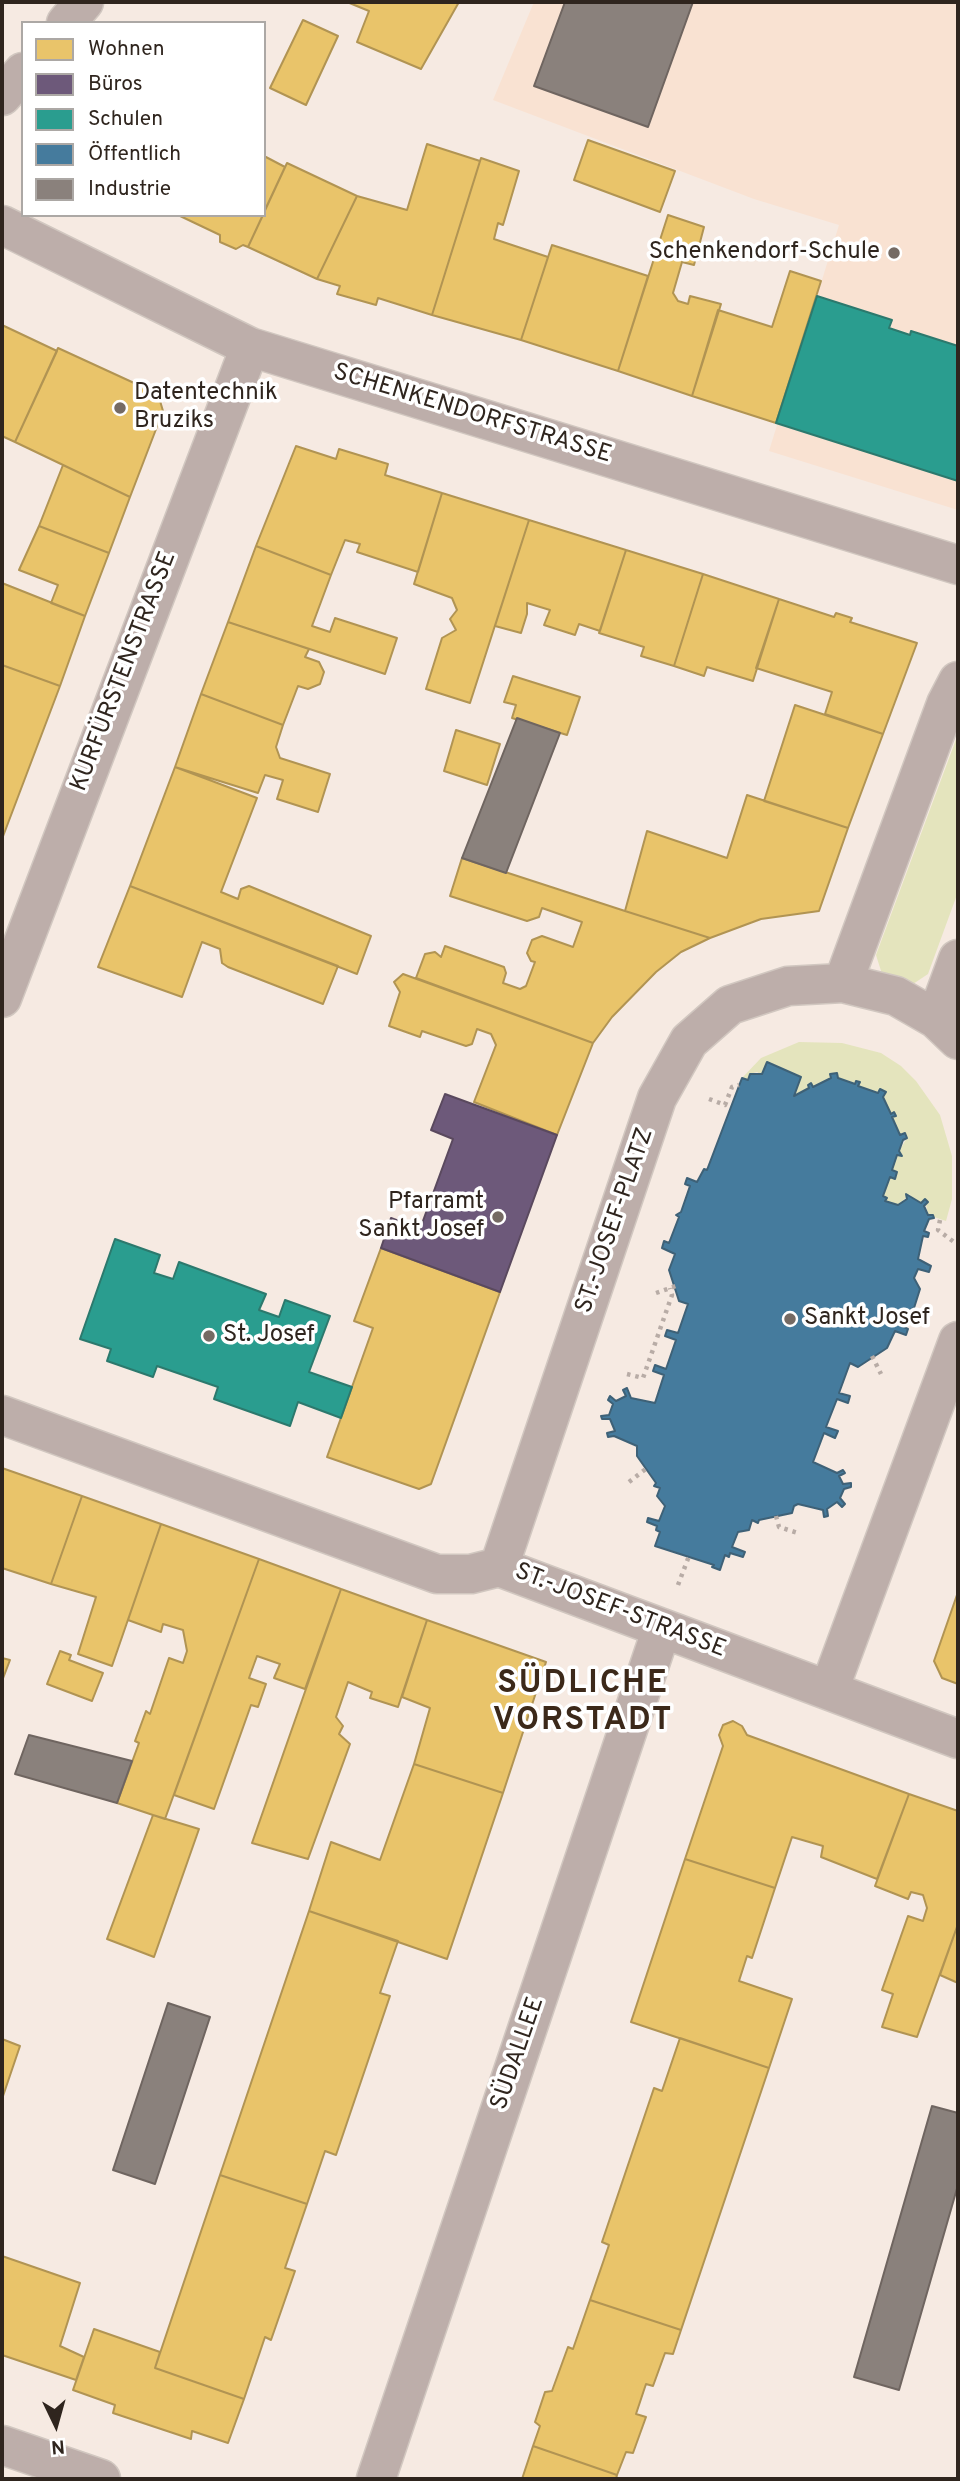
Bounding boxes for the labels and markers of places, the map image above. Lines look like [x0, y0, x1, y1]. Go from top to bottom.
place label: Schenkendorf-Schule [649, 239, 880, 267]
marker: Schenkendorf-Schule [886, 245, 902, 261]
place label: Datentechnik Bruziks [134, 380, 278, 436]
marker: Datentechnik Bruziks [112, 400, 128, 416]
place label: Pfarramt Sankt Josef [358, 1189, 484, 1245]
marker: Pfarramt Sankt Josef [490, 1209, 506, 1225]
place label: Sankt Josef [804, 1305, 930, 1333]
marker: Sankt Josef [782, 1311, 798, 1327]
place label: St. Josef [223, 1322, 314, 1350]
marker: St. Josef [201, 1328, 217, 1344]

